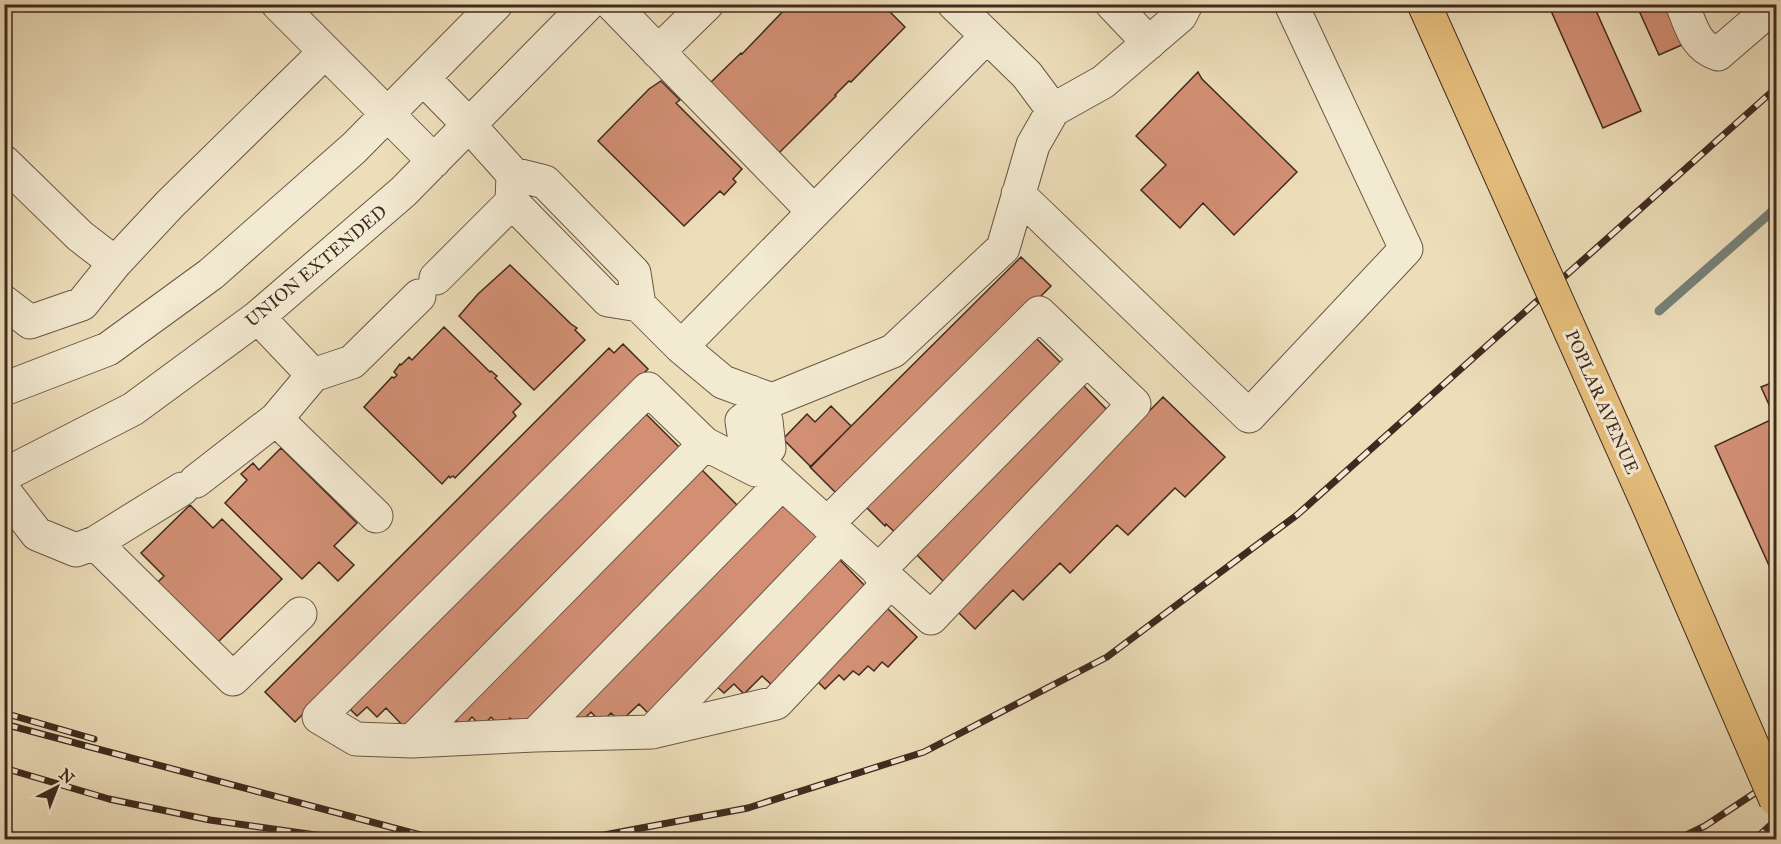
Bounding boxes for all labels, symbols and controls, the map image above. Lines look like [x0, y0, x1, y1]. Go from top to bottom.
street label: UNION EXTENDED [241, 200, 391, 332]
street label: POPLAR AVENUE [1560, 327, 1644, 477]
north arrow [27, 757, 87, 817]
text: N [55, 765, 78, 788]

